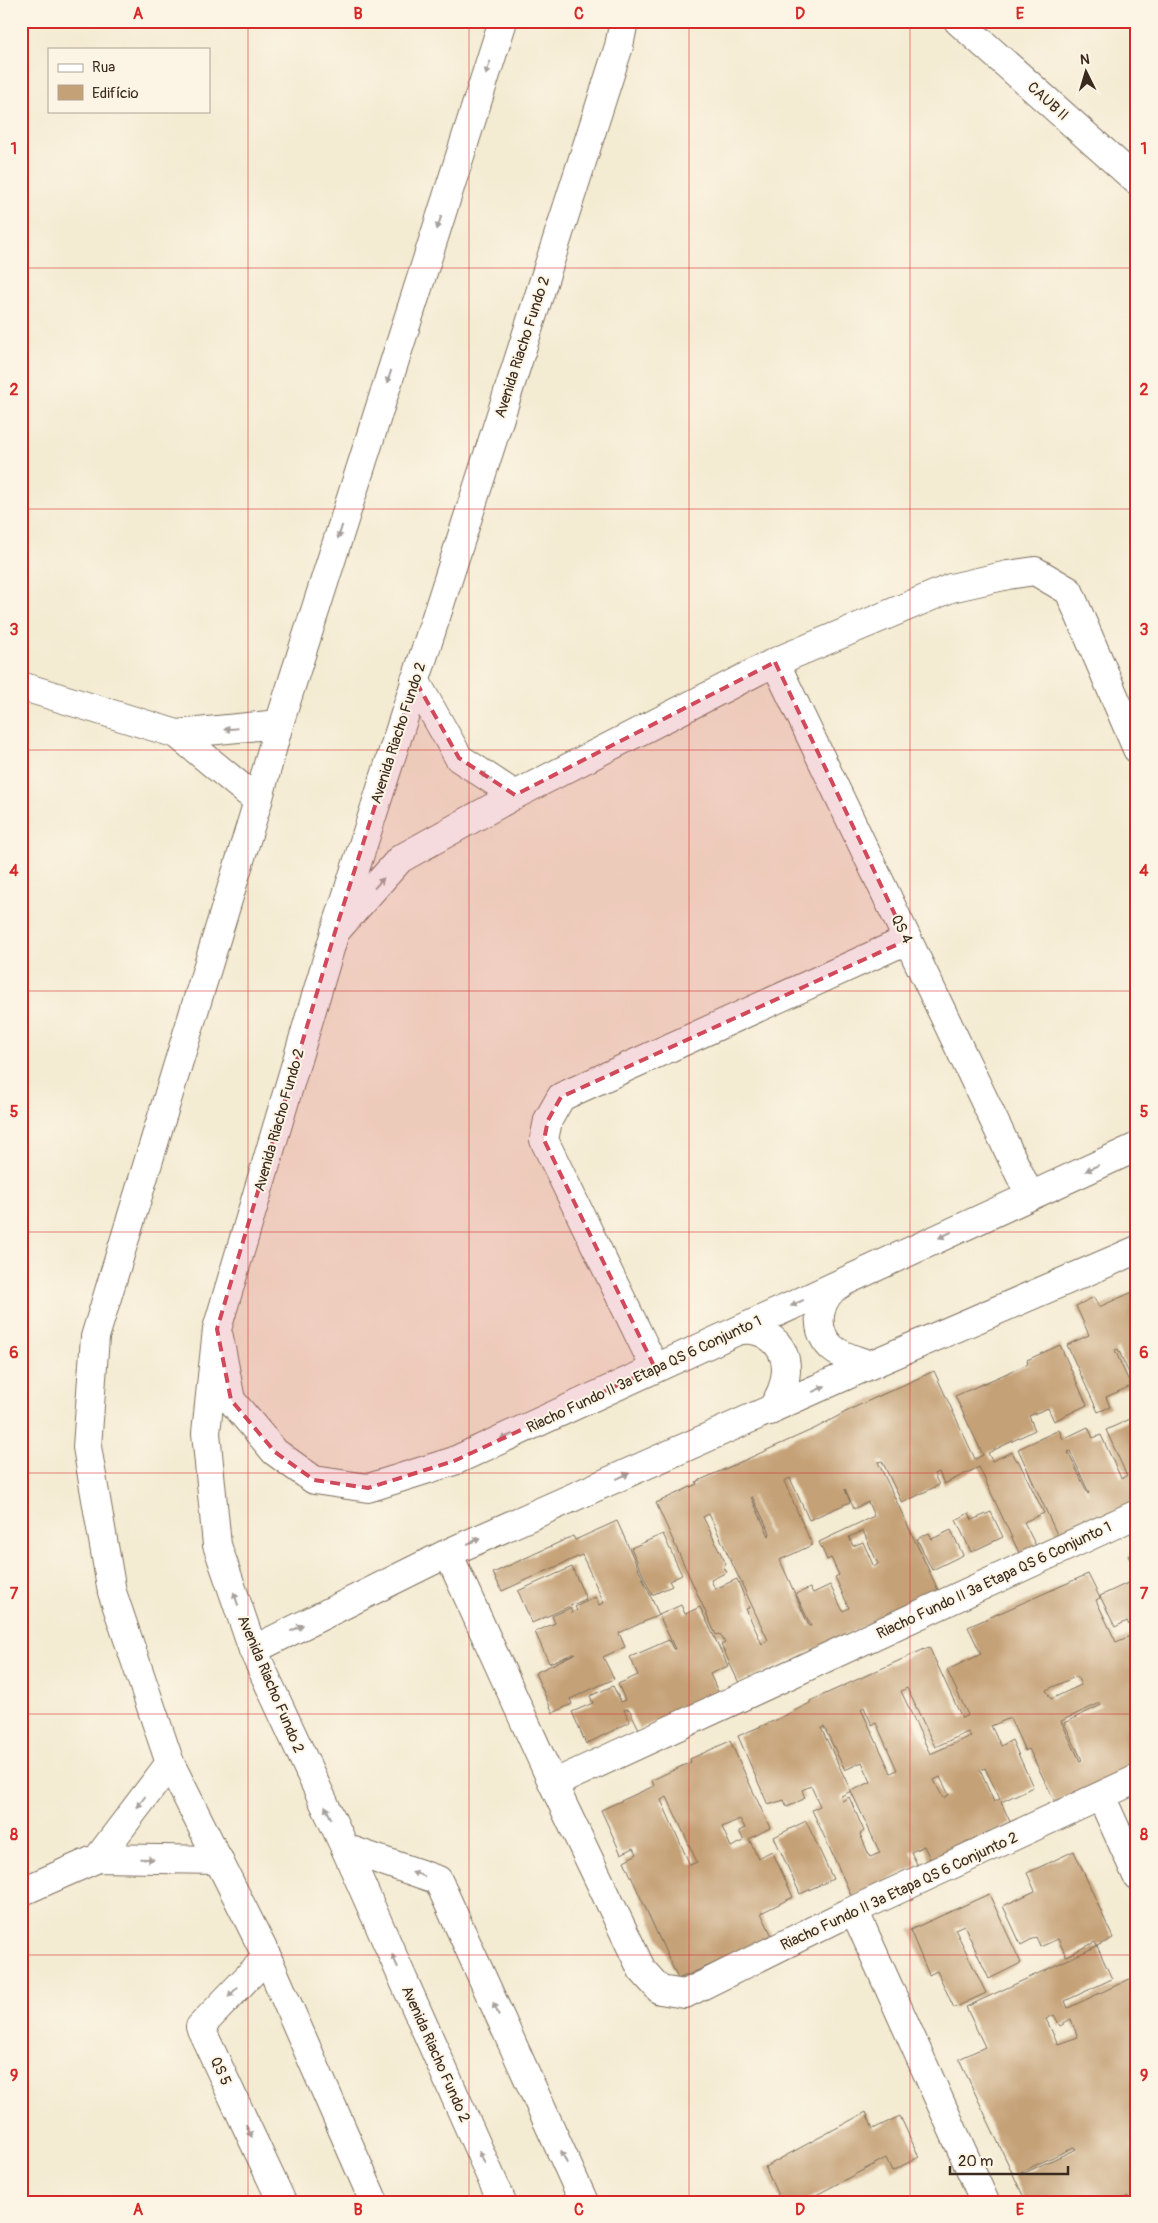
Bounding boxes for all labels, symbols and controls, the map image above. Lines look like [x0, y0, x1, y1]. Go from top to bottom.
text: A [133, 4, 144, 24]
text: B [353, 4, 363, 24]
text: C [574, 4, 584, 24]
text: D [795, 4, 805, 24]
text: E [1016, 4, 1025, 24]
legend [48, 48, 210, 112]
north arrow [1060, 48, 1110, 98]
text: N [1079, 51, 1090, 68]
text: Rua [92, 58, 115, 77]
one-way arrow [483, 60, 491, 75]
street label: CAUB II [1023, 78, 1072, 125]
text: Edifício [92, 84, 138, 103]
text: 1 [11, 139, 17, 159]
text: 1 [1141, 139, 1147, 159]
one-way arrow [434, 215, 442, 230]
street label: Avenida Riacho Fundo 2 [491, 274, 554, 420]
one-way arrow [385, 370, 393, 385]
text: 2 [10, 380, 19, 400]
text: 2 [1140, 380, 1149, 400]
one-way arrow [336, 525, 344, 540]
text: 3 [10, 620, 19, 640]
text: 3 [1140, 620, 1149, 640]
street label: Avenida Riacho Fundo 2 [367, 660, 430, 806]
one-way arrow [222, 725, 238, 733]
one-way arrow [479, 771, 493, 781]
text: 4 [9, 861, 19, 881]
text: 4 [1139, 861, 1149, 881]
one-way arrow [373, 877, 385, 889]
street label: QS 4 [886, 912, 917, 947]
street label: Avenida Riacho Fundo 2 [250, 1047, 309, 1194]
text: 5 [10, 1102, 19, 1122]
text: 5 [1140, 1102, 1149, 1122]
one-way arrow [1085, 1164, 1099, 1172]
one-way arrow [938, 1232, 952, 1240]
one-way arrow [790, 1300, 804, 1308]
street label: Riacho Fundo II 3ª Etapa QS 6 Conjunto 1 [524, 1311, 765, 1437]
text: 6 [9, 1343, 19, 1363]
text: 6 [1139, 1343, 1149, 1363]
one-way arrow [812, 1384, 826, 1392]
one-way arrow [499, 1433, 513, 1441]
one-way arrow [616, 1471, 630, 1479]
street label: Riacho Fundo II 3ª Etapa QS 6 Conjunto 1 [874, 1517, 1115, 1643]
one-way arrow [467, 1537, 481, 1545]
text: 7 [10, 1584, 19, 1604]
text: 7 [1140, 1584, 1149, 1604]
one-way arrow [232, 1592, 239, 1607]
street label: Avenida Riacho Fundo 2 [233, 1613, 308, 1756]
one-way arrow [290, 1624, 304, 1632]
one-way arrow [136, 1795, 146, 1809]
one-way arrow [324, 1805, 332, 1819]
text: 8 [10, 1825, 18, 1845]
text: 8 [1140, 1825, 1148, 1845]
street label: Riacho Fundo II 3ª Etapa QS 6 Conjunto 2 [777, 1828, 1021, 1955]
one-way arrow [139, 1855, 155, 1863]
one-way arrow [411, 1869, 426, 1877]
one-way arrow [390, 1954, 398, 1968]
street label: Avenida Riacho Fundo 2 [397, 1983, 474, 2125]
one-way arrow [227, 1986, 239, 1998]
one-way arrow [492, 2002, 500, 2016]
street label: QS 5 [206, 2054, 235, 2089]
text: 9 [10, 2066, 18, 2086]
text: 9 [1140, 2066, 1148, 2086]
one-way arrow [245, 2124, 253, 2138]
scale bar [950, 2143, 1068, 2175]
one-way arrow [477, 2150, 485, 2164]
one-way arrow [559, 2150, 567, 2164]
text: 20 m [958, 2152, 993, 2171]
text: A [133, 2200, 144, 2220]
text: B [353, 2200, 363, 2220]
text: C [574, 2200, 584, 2220]
text: D [795, 2200, 805, 2220]
text: E [1016, 2200, 1025, 2220]

